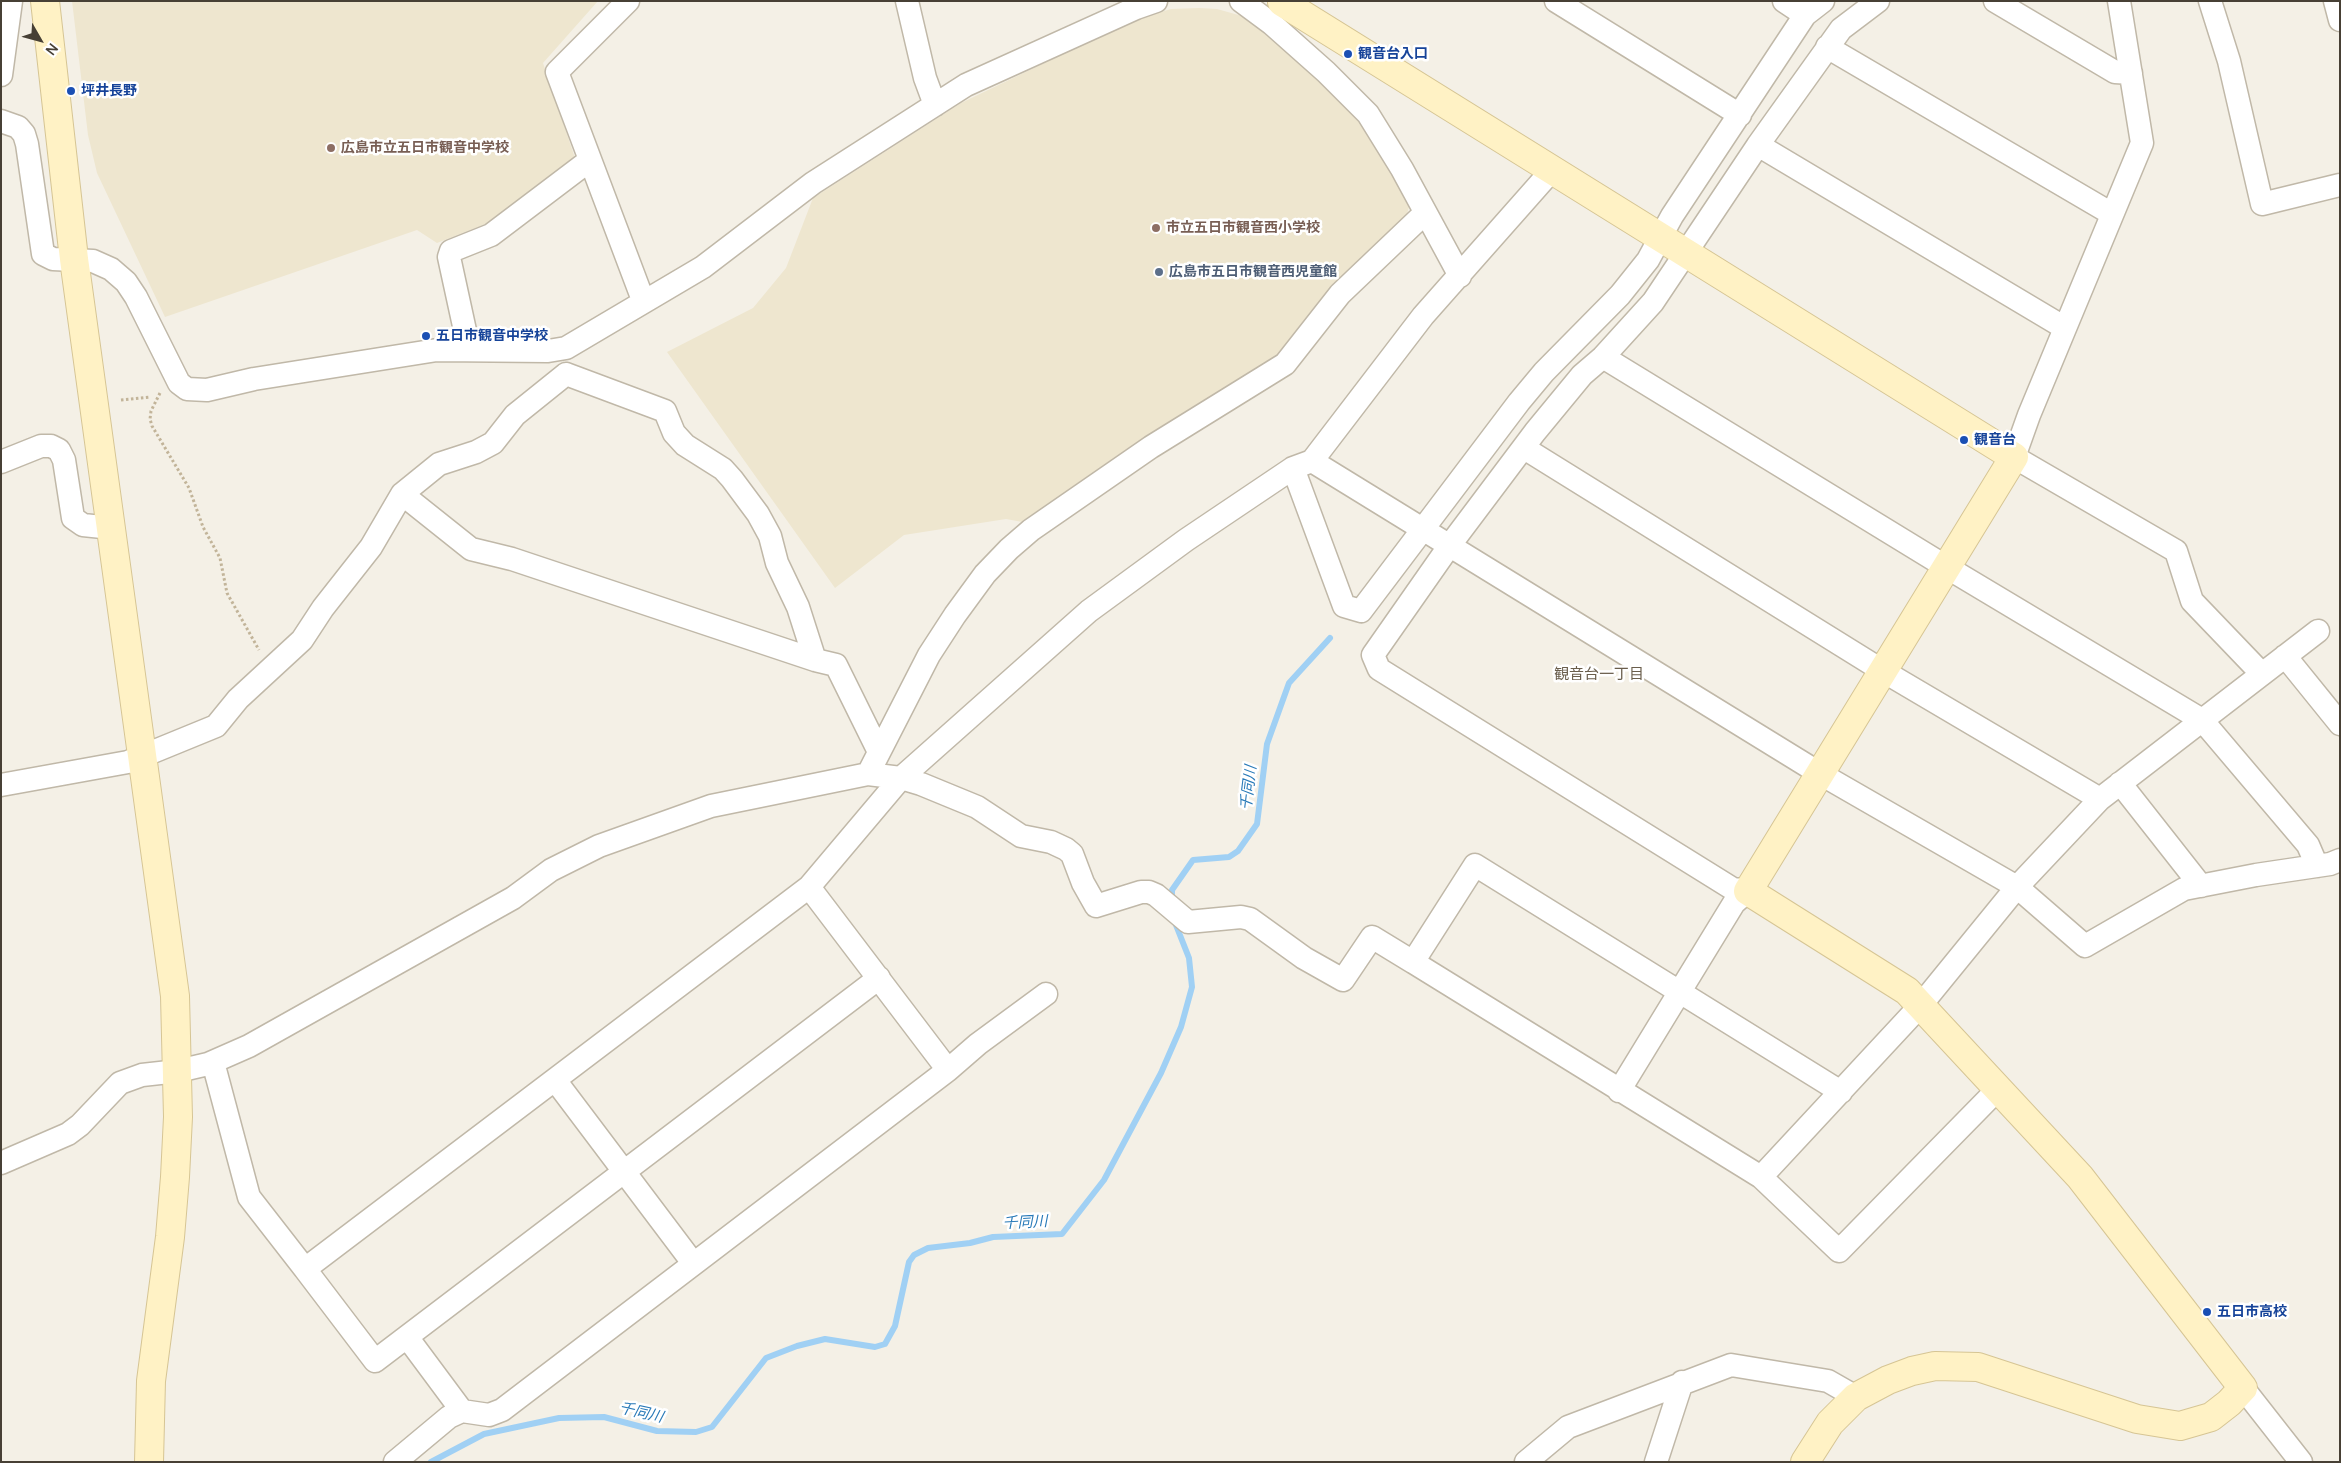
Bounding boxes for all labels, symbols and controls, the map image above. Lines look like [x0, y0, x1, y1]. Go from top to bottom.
north arrow [15, 15, 65, 65]
text: N [42, 40, 63, 59]
place label: 観音台入口 [1358, 46, 1428, 62]
marker: 観音台入口 [1342, 48, 1354, 60]
place label: 坪井長野 [81, 83, 137, 99]
marker: 坪井長野 [65, 85, 77, 97]
place label: 広島市立五日市観音中学校 [341, 140, 509, 156]
marker: 広島市立五日市観音中学校 [325, 142, 337, 154]
place label: 市立五日市観音西小学校 [1166, 220, 1320, 236]
marker: 市立五日市観音西小学校 [1150, 222, 1162, 234]
place label: 広島市五日市観音西児童館 [1169, 264, 1337, 280]
marker: 広島市五日市観音西児童館 [1153, 266, 1165, 278]
place label: 五日市観音中学校 [436, 328, 548, 344]
marker: 五日市観音中学校 [420, 330, 432, 342]
place label: 観音台 [1974, 432, 2016, 448]
marker: 観音台 [1958, 434, 1970, 446]
district label: 観音台一丁目 [1554, 666, 1644, 684]
water label: 千同川 [1237, 765, 1261, 811]
water label: 千同川 [1002, 1213, 1048, 1233]
place label: 五日市高校 [2217, 1304, 2287, 1320]
marker: 五日市高校 [2201, 1306, 2213, 1318]
water label: 千同川 [617, 1399, 665, 1427]

